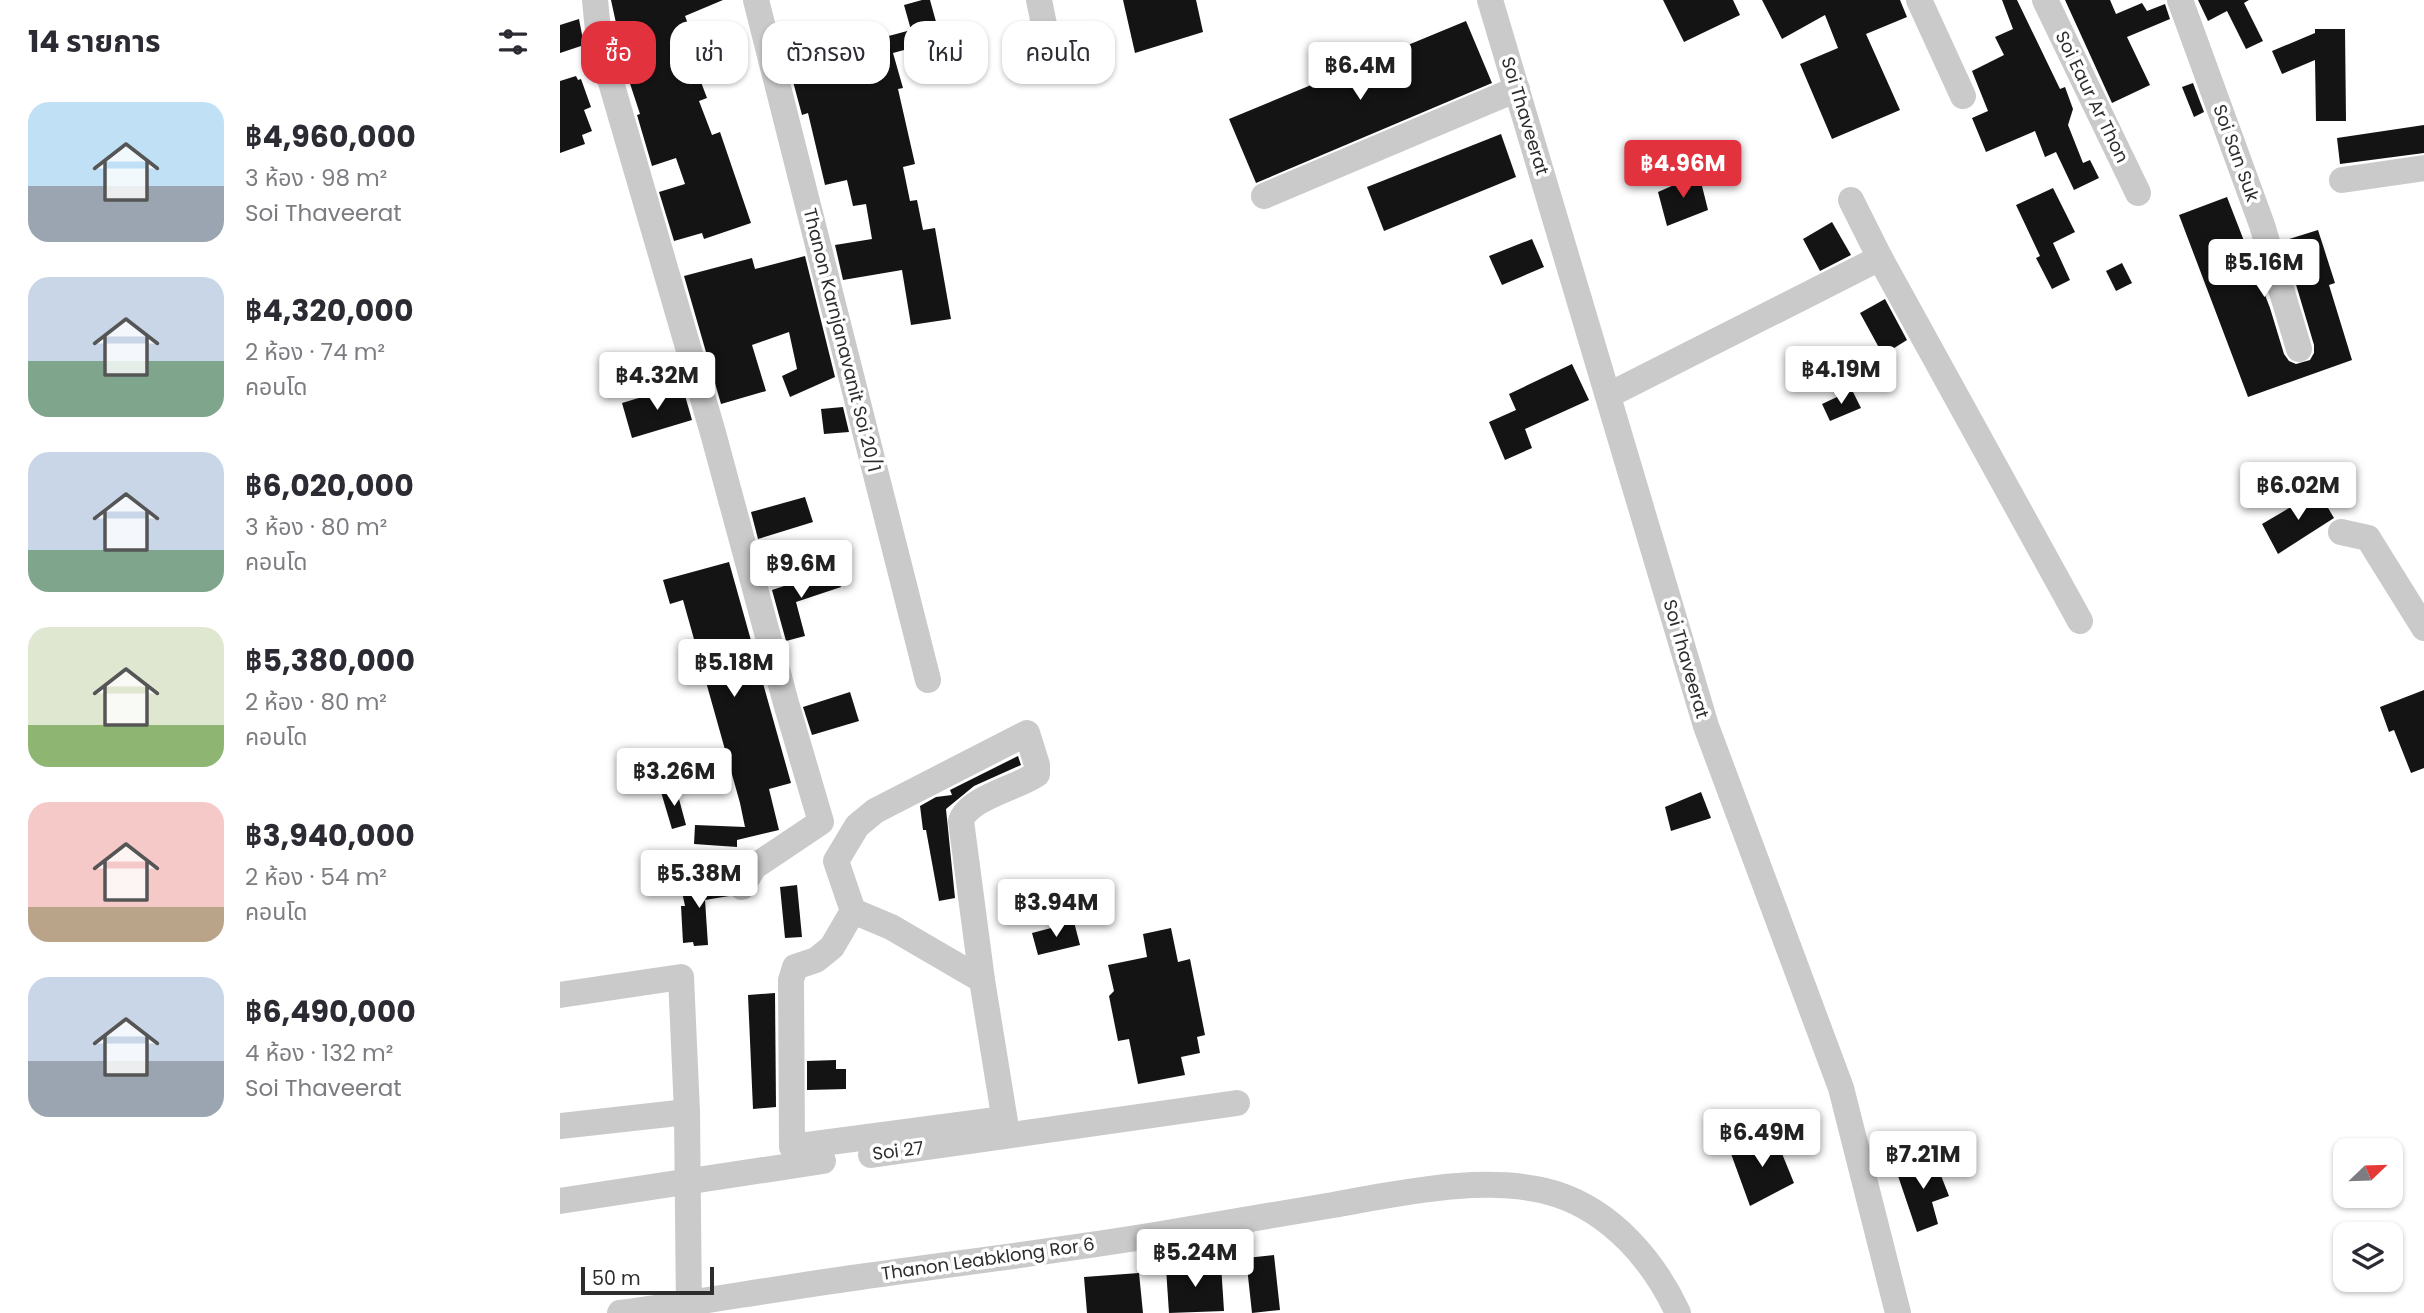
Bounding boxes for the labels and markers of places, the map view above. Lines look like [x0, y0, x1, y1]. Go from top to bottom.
pin: ฿6.4M [1311, 42, 1409, 102]
pin: ฿4.96M [1626, 140, 1740, 200]
pin: ฿5.16M [2207, 240, 2321, 299]
pin: ฿4.19M [1784, 346, 1898, 406]
pin: ฿4.32M [600, 352, 714, 412]
pin: ฿6.02M [2241, 462, 2355, 522]
pin: ฿9.6M [752, 540, 850, 600]
pin: ฿5.18M [677, 640, 791, 699]
pin: ฿3.26M [617, 748, 731, 808]
pin: ฿5.38M [642, 850, 756, 910]
pin: ฿3.94M [999, 880, 1113, 939]
pin: ฿6.49M [1705, 1110, 1819, 1169]
pin: ฿7.21M [1866, 1132, 1980, 1191]
pin: ฿5.24M [1138, 1230, 1252, 1289]

